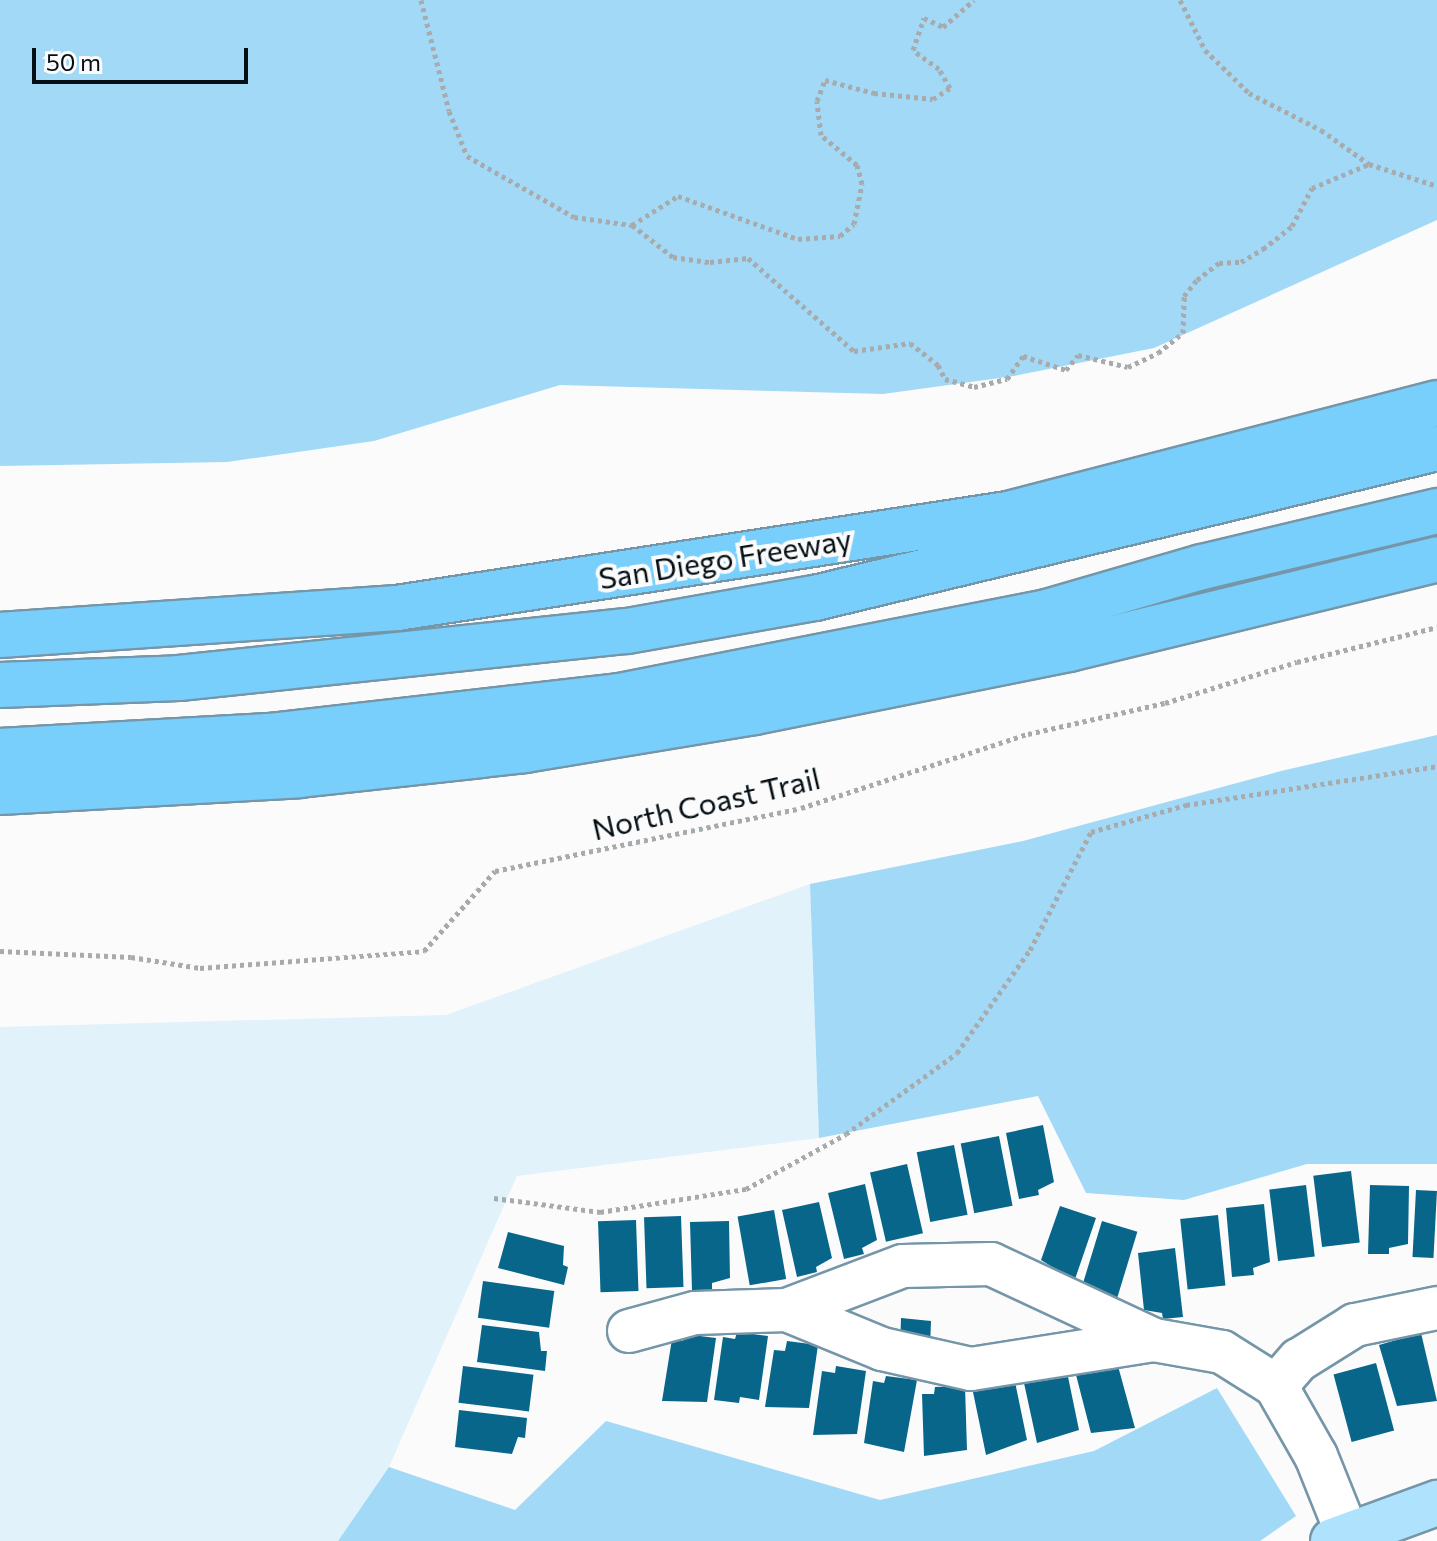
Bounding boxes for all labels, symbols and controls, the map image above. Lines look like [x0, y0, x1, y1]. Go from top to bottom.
scale bar [36, 32, 252, 82]
text: 50 m [46, 47, 101, 76]
street label: San Diego Freeway [596, 520, 854, 596]
street label: North Coast Trail [588, 759, 824, 847]

